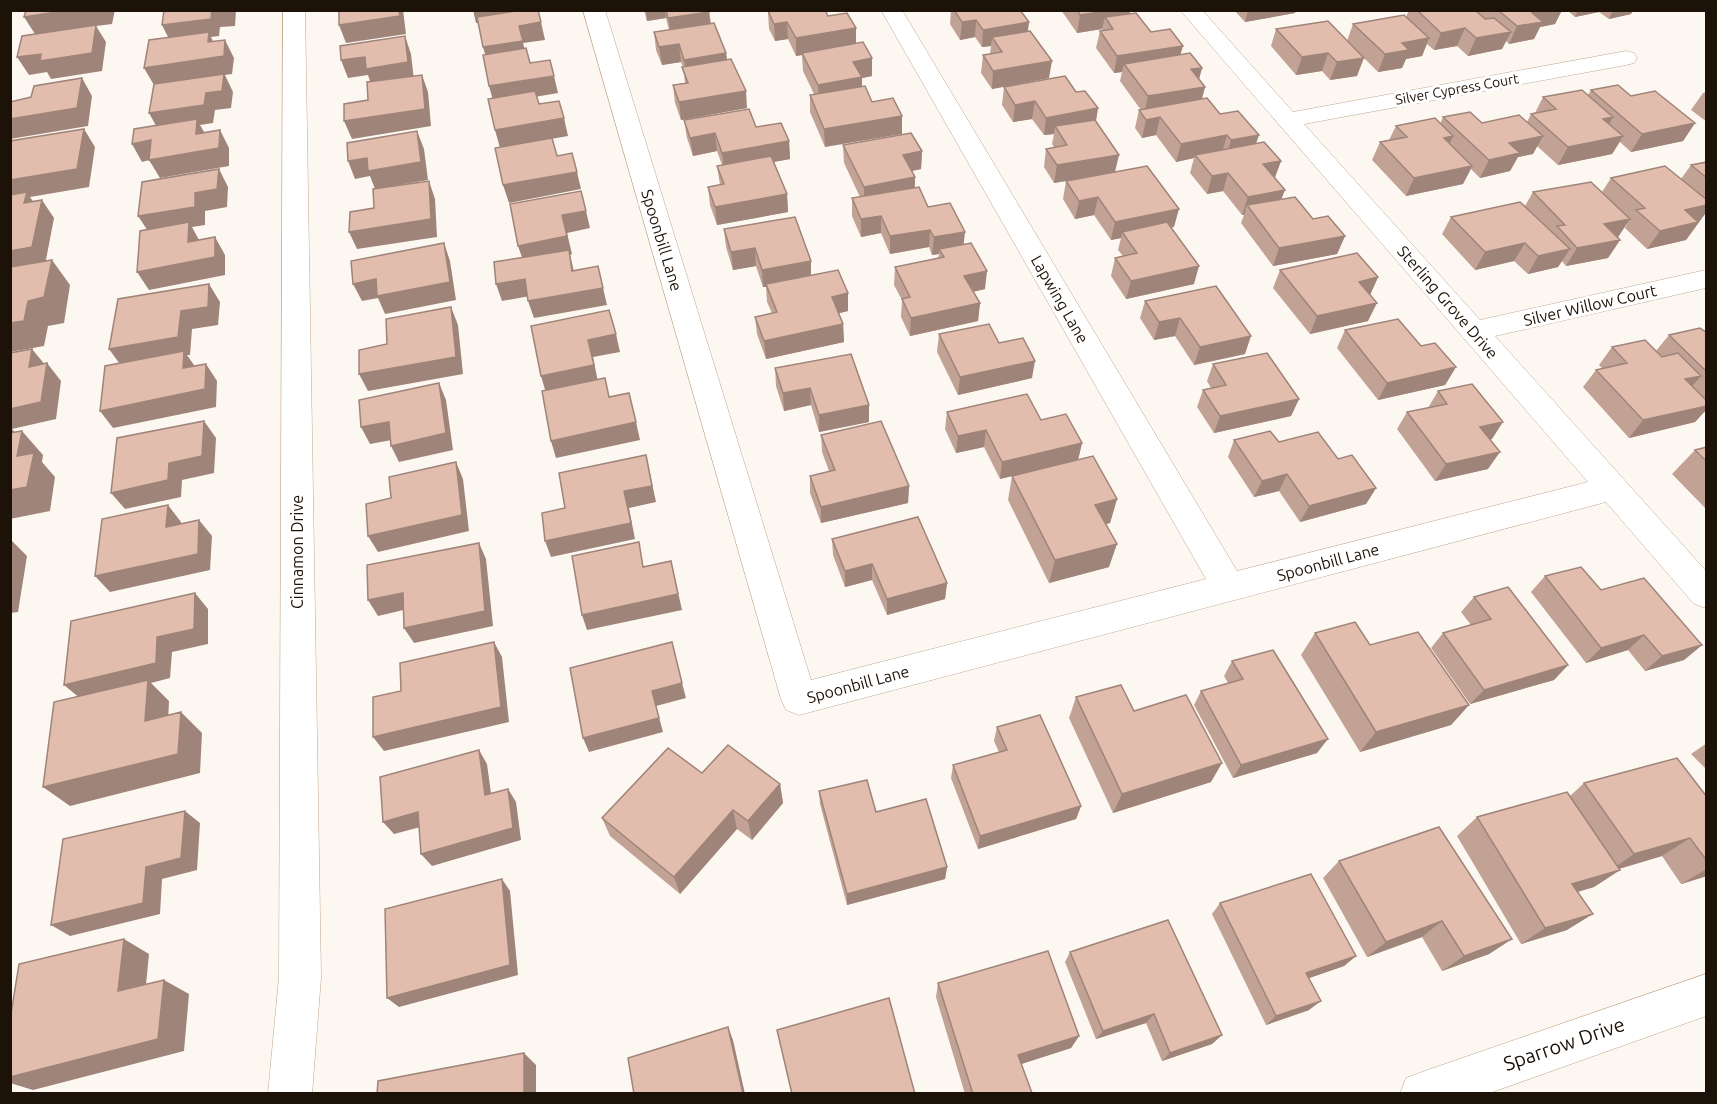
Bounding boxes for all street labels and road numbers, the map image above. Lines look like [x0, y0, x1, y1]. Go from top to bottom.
street label: Silver Cypress Court [1394, 70, 1520, 108]
street label: Spoonbill Lane [638, 187, 686, 293]
street label: Sterling Grove Drive [1394, 242, 1502, 362]
street label: Lapwing Lane [1028, 252, 1092, 346]
street label: Silver Willow Court [1522, 281, 1659, 329]
street label: Cinnamon Drive [288, 495, 306, 609]
street label: Spoonbill Lane [1275, 540, 1381, 584]
street label: Spoonbill Lane [805, 662, 911, 706]
street label: Sparrow Drive [1500, 1012, 1627, 1075]

